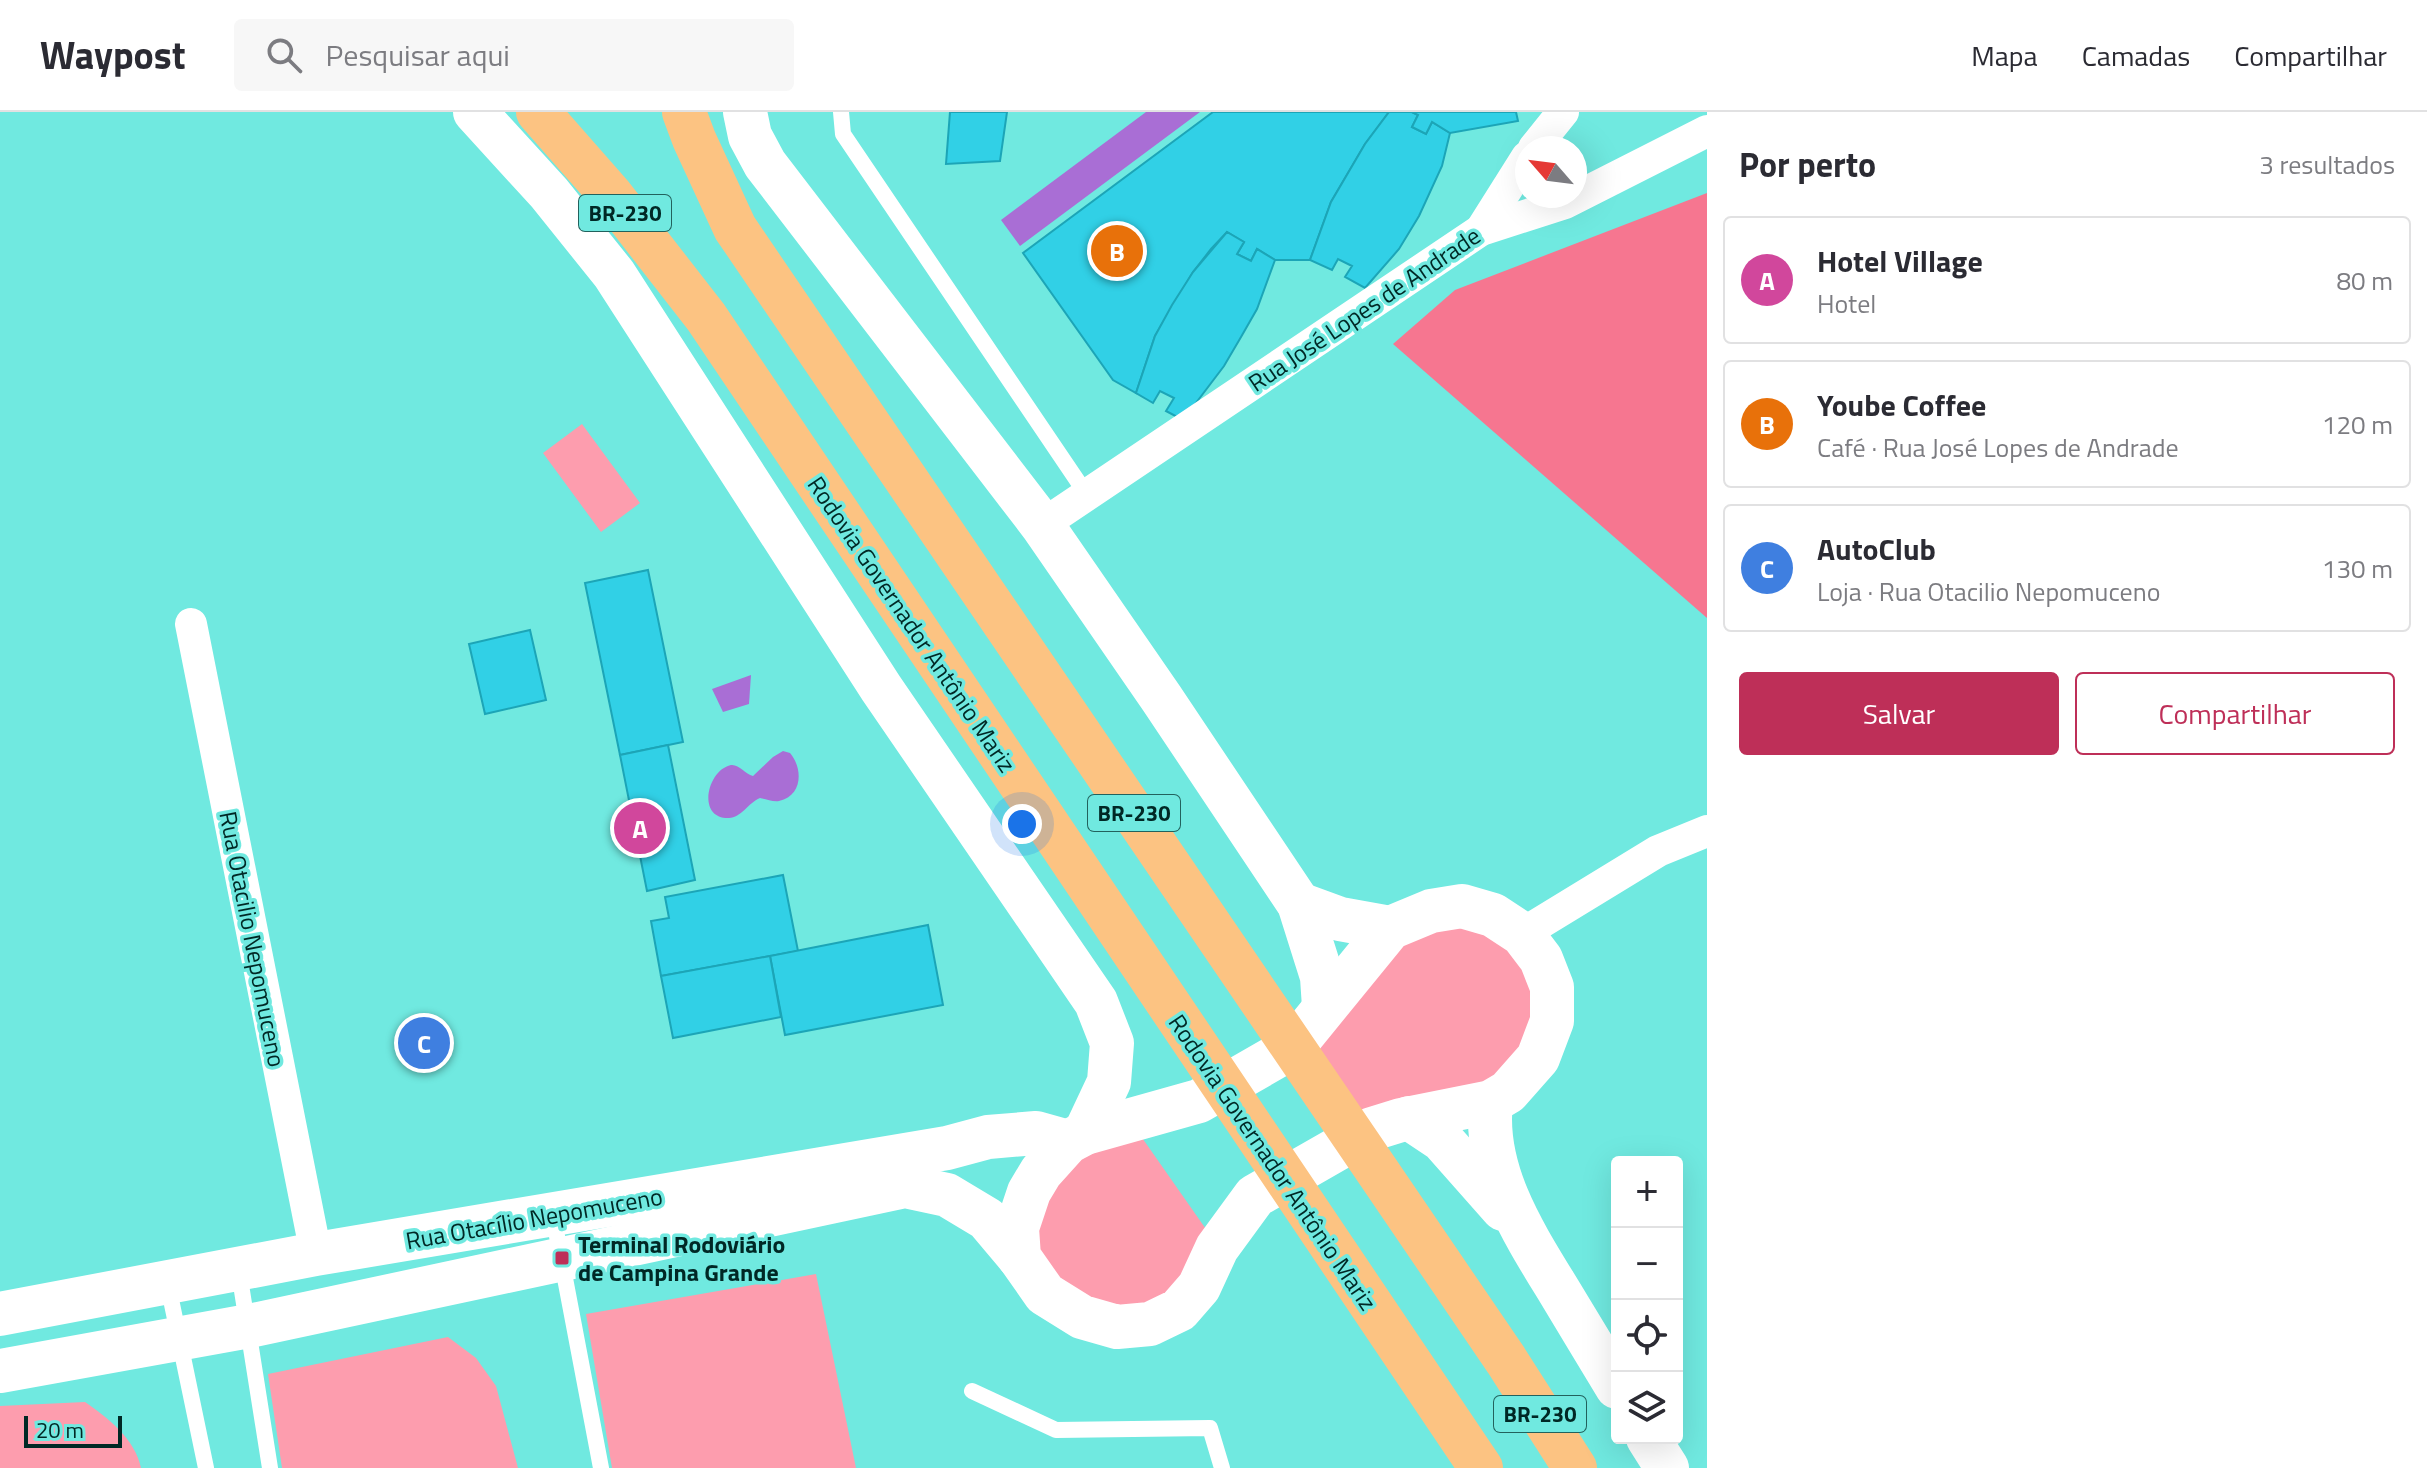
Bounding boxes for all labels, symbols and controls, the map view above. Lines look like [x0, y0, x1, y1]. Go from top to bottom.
search box [234, 19, 794, 91]
text: Waypost [40, 26, 186, 84]
text: Pesquisar aqui [326, 32, 510, 78]
icon: search [262, 33, 306, 77]
text: Mapa [1971, 34, 2038, 77]
text: Camadas [2082, 34, 2190, 77]
text: Compartilhar [2234, 34, 2387, 77]
north arrow [1515, 136, 1587, 208]
text: Por perto [1739, 138, 1876, 190]
text: 3 resultados [2259, 145, 2395, 184]
road number: BR-230 [579, 195, 671, 231]
street label: Rua José Lopes de Andrade [1241, 218, 1487, 400]
pin: B [1091, 221, 1143, 281]
text: Hotel Village [1817, 238, 1983, 284]
text: A [1759, 261, 1775, 300]
text: 80 m [2336, 261, 2393, 300]
text: Hotel [1817, 284, 1876, 323]
text: Yoube Coffee [1817, 382, 1986, 428]
text: B [1759, 405, 1775, 444]
text: 120 m [2322, 405, 2393, 444]
text: Café · Rua José Lopes de Andrade [1817, 428, 2179, 467]
street label: Rodovia Governador Antônio Mariz [799, 469, 1025, 779]
text: AutoClub [1817, 526, 1936, 572]
text: C [1760, 549, 1774, 588]
text: 130 m [2322, 549, 2393, 588]
text: Loja · Rua Otacilio Nepomuceno [1817, 572, 2160, 611]
button: Salvar [1739, 672, 2059, 755]
button: Compartilhar [2075, 672, 2395, 755]
road number: BR-230 [1088, 795, 1180, 831]
pin: A [614, 798, 666, 858]
your location [1002, 804, 1042, 844]
street label: Rua Otacilio Nepomuceno [211, 808, 295, 1070]
street label: Rodovia Governador Antônio Mariz [1160, 1007, 1386, 1317]
pin: C [398, 1013, 450, 1073]
map controls [1611, 1156, 1683, 1444]
button: + [1611, 1156, 1683, 1228]
street label: Rua Otacílio Nepomuceno [403, 1178, 665, 1258]
place label: Terminal Rodoviário de Campina Grande [578, 1226, 785, 1290]
button: − [1611, 1228, 1683, 1300]
marker: Terminal Rodoviário de Campina Grande [553, 1249, 571, 1267]
button: locate [1611, 1300, 1683, 1372]
button: layers [1611, 1372, 1683, 1444]
road number: BR-230 [1494, 1396, 1586, 1432]
scale bar [24, 1412, 122, 1448]
text: 20 m [36, 1413, 84, 1447]

